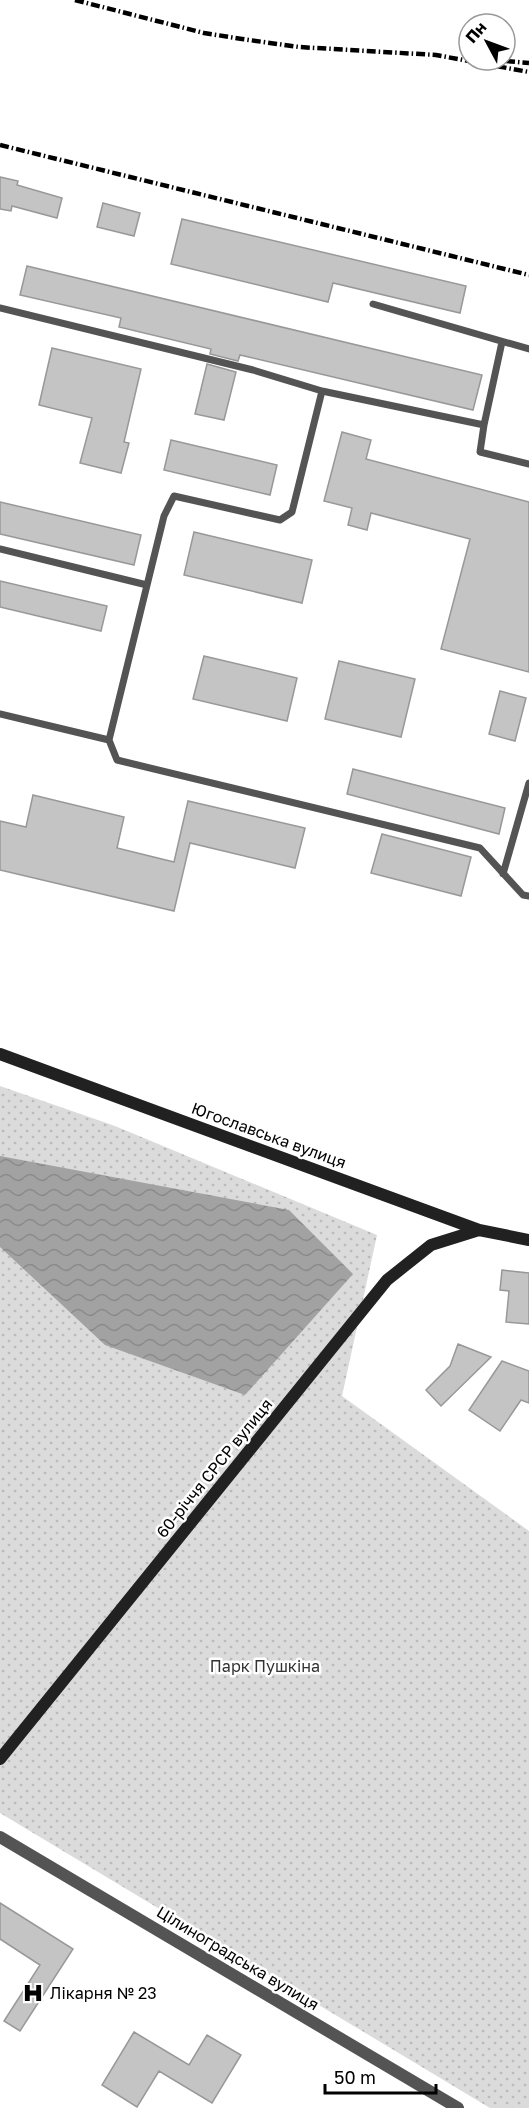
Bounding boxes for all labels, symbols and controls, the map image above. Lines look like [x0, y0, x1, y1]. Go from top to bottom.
north arrow [457, 12, 517, 72]
text: Пн [461, 17, 490, 47]
street label: Югославська вулиця [189, 1098, 349, 1172]
street label: 60-річчя СРСР вулиця [152, 1394, 276, 1542]
park label: Парк Пушкіна [210, 1656, 320, 1676]
street label: Цілиноградська вулиця [153, 1902, 323, 2014]
hospital icon: Лікарня № 23 [21, 1981, 45, 2005]
place label: Лікарня № 23 [50, 1983, 157, 2003]
scale bar [325, 2057, 436, 2095]
text: 50 m [334, 2066, 376, 2088]

